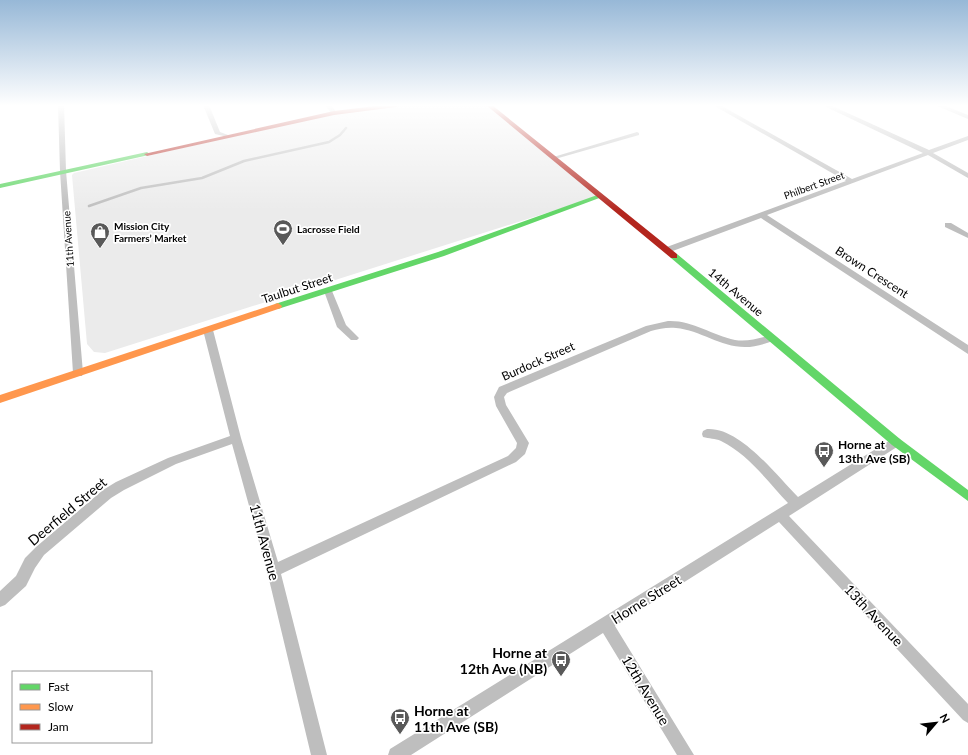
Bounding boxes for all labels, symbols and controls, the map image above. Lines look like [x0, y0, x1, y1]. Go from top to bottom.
street label: Philbert Street [782, 168, 846, 201]
street label: 11th Avenue [60, 211, 76, 267]
sports icon: Lacrosse Field [272, 218, 294, 246]
place label: Mission City Farmers’ Market [114, 220, 187, 244]
shop icon: Mission City Farmers’ Market [89, 221, 111, 249]
place label: Lacrosse Field [297, 223, 360, 235]
street label: Brown Crescent [833, 243, 912, 302]
street label: 14th Avenue [705, 265, 767, 319]
street label: Taulbut Street [260, 269, 335, 307]
street label: Burdock Street [499, 338, 578, 384]
place label: Horne at 13th Ave (SB) [838, 437, 910, 466]
bus stop icon: Horne at 13th Ave (SB) [813, 440, 835, 468]
street label: Deerfield Street [24, 473, 110, 549]
street label: 11th Avenue [247, 502, 283, 582]
street label: Horne Street [608, 571, 684, 627]
street label: 13th Avenue [841, 580, 907, 650]
place label: Horne at 12th Ave (NB) [460, 644, 548, 677]
bus stop icon: Horne at 12th Ave (NB) [550, 649, 572, 677]
street label: 12th Avenue [618, 652, 674, 728]
legend [12, 671, 152, 743]
text: Fast [48, 679, 70, 694]
text: Slow [48, 699, 74, 714]
place label: Horne at 11th Ave (SB) [414, 702, 498, 735]
north arrow [916, 703, 956, 743]
bus stop icon: Horne at 11th Ave (SB) [389, 707, 411, 735]
text: N [938, 711, 953, 725]
text: Jam [48, 719, 69, 734]

